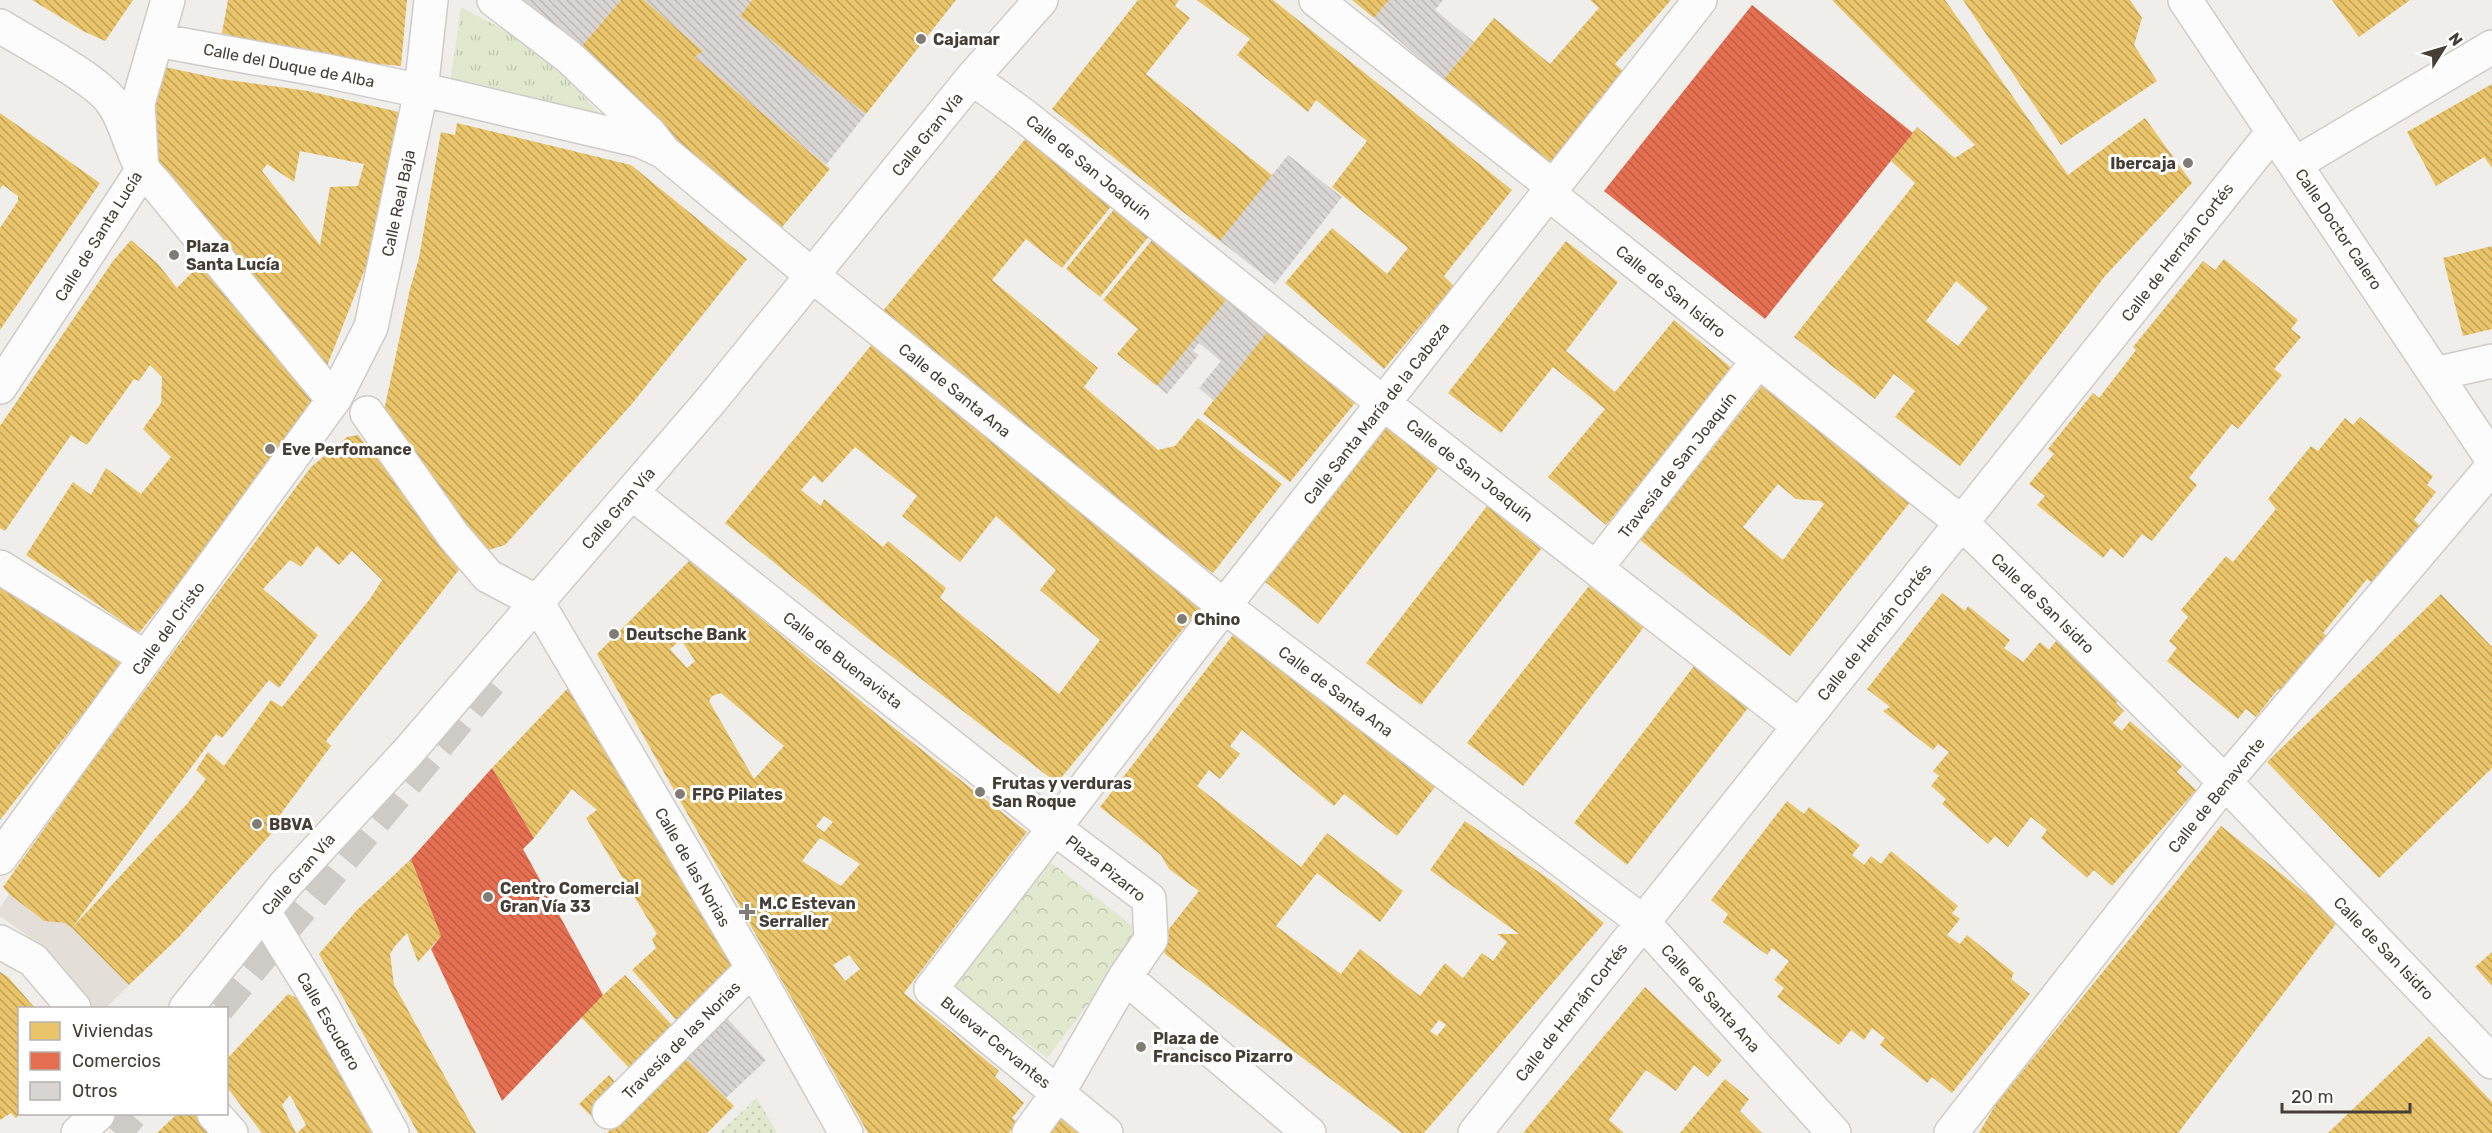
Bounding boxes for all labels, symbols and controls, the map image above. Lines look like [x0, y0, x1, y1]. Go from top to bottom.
north arrow [2414, 18, 2474, 78]
text: N [2445, 29, 2467, 50]
place label: Cajamar [933, 30, 1001, 49]
marker: Cajamar [914, 32, 928, 46]
street label: Calle del Duque de Alba [202, 40, 376, 91]
street label: Calle Gran Vía [888, 89, 967, 180]
street label: Calle de San Joaquín [1022, 111, 1155, 224]
street label: Calle Real Baja [378, 148, 419, 258]
place label: Ibercaja [2110, 154, 2176, 173]
marker: Ibercaja [2181, 156, 2195, 170]
street label: Calle Doctor Calero [2291, 165, 2386, 293]
street label: Calle de Santa Lucía [51, 168, 146, 305]
street label: Calle de Hernán Cortés [2117, 179, 2237, 325]
place label: Plaza Santa Lucía [186, 237, 280, 274]
street label: Calle de San Isidro [1612, 241, 1730, 342]
marker: Plaza Santa Lucía [167, 248, 181, 262]
street label: Calle Santa María de la Cabeza [1299, 319, 1453, 508]
street label: Calle de Santa Ana [895, 339, 1015, 441]
street label: Travesía de San Joaquín [1614, 388, 1740, 542]
street label: Calle de San Joaquín [1402, 415, 1537, 526]
place label: Eve Perfomance [282, 440, 412, 459]
marker: Eve Perfomance [263, 442, 277, 456]
street label: Calle Gran Vía [578, 464, 659, 553]
street label: Calle de San Isidro [1987, 549, 2098, 657]
street label: Calle de Hernán Cortés [1813, 560, 1935, 705]
street label: Calle del Cristo [128, 578, 209, 679]
street label: Calle de Buenavista [779, 608, 906, 713]
place label: Chino [1194, 610, 1240, 629]
marker: Chino [1175, 612, 1189, 626]
place label: Deutsche Bank [626, 625, 747, 644]
marker: Deutsche Bank [607, 627, 621, 641]
street label: Calle de Santa Ana [1275, 642, 1397, 741]
street label: Calle de Benavente [2164, 734, 2269, 857]
place label: Frutas y verduras San Roque [992, 774, 1132, 811]
place label: FPG Pilates [692, 785, 783, 804]
marker: Frutas y verduras San Roque [973, 785, 987, 799]
marker: FPG Pilates [673, 787, 687, 801]
street label: Calle de las Norias [651, 804, 734, 930]
place label: BBVA [269, 815, 313, 834]
marker: BBVA [250, 817, 264, 831]
street label: Calle Gran Vía [258, 830, 339, 919]
street label: Plaza Pizarro [1062, 831, 1149, 905]
place label: Centro Comercial Gran Vía 33 [500, 879, 639, 916]
marker: Centro Comercial Gran Vía 33 [481, 890, 495, 904]
street label: Calle de San Isidro [2330, 893, 2438, 1004]
place label: M.C Estevan Serraller [759, 894, 856, 931]
marker: M.C Estevan Serraller [740, 905, 754, 919]
street label: Calle de Hernán Cortés [1511, 939, 1631, 1085]
street label: Calle de Santa Ana [1657, 940, 1764, 1056]
street label: Calle Escudero [293, 969, 364, 1074]
street label: Travesía de las Norias [618, 977, 744, 1103]
street label: Bulevar Cervantes [937, 992, 1054, 1093]
legend [18, 1007, 228, 1115]
text: Viviendas [72, 1020, 153, 1042]
place label: Plaza de Francisco Pizarro [1153, 1029, 1293, 1066]
marker: Plaza de Francisco Pizarro [1134, 1040, 1148, 1054]
text: Comercios [72, 1050, 161, 1072]
scale bar [2282, 1076, 2410, 1114]
text: Otros [72, 1080, 117, 1102]
text: 20 m [2291, 1086, 2333, 1108]

